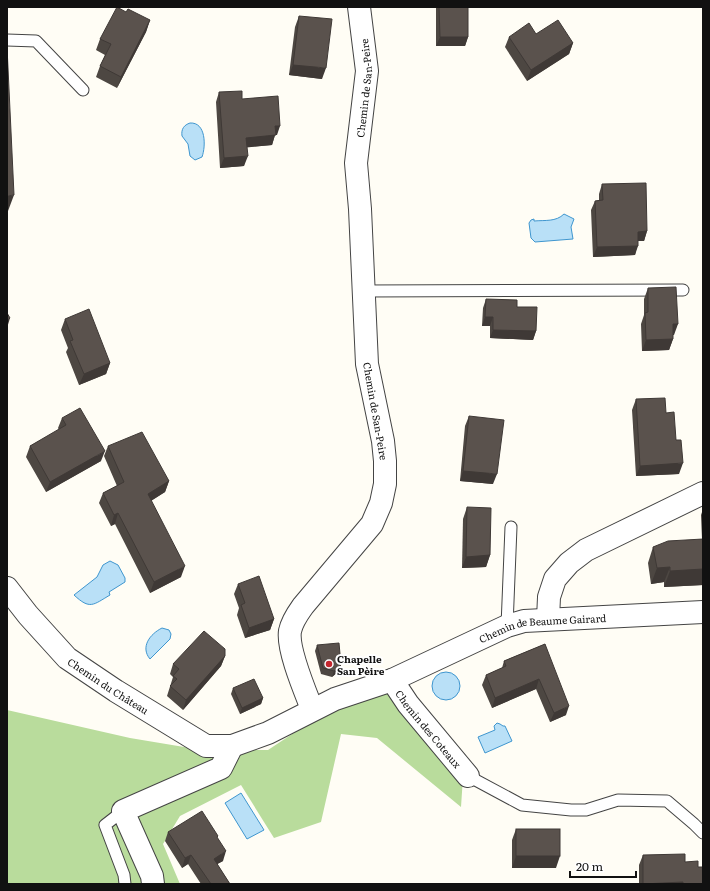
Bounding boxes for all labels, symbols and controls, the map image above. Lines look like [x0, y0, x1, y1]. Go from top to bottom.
street label: Chemin de San-Peire [352, 38, 375, 138]
street label: Chemin de San-Peire [360, 361, 392, 461]
street label: Chemin de Beaume Gairard [476, 609, 607, 646]
place label: Chapelle San Pèire [337, 651, 385, 678]
street label: Chemin du Château [65, 653, 153, 717]
marker: Chapelle San Pèire [324, 659, 334, 669]
street label: Chemin des Coteaux [393, 686, 466, 771]
scale bar [570, 853, 636, 879]
text: 20 m [576, 857, 603, 875]

